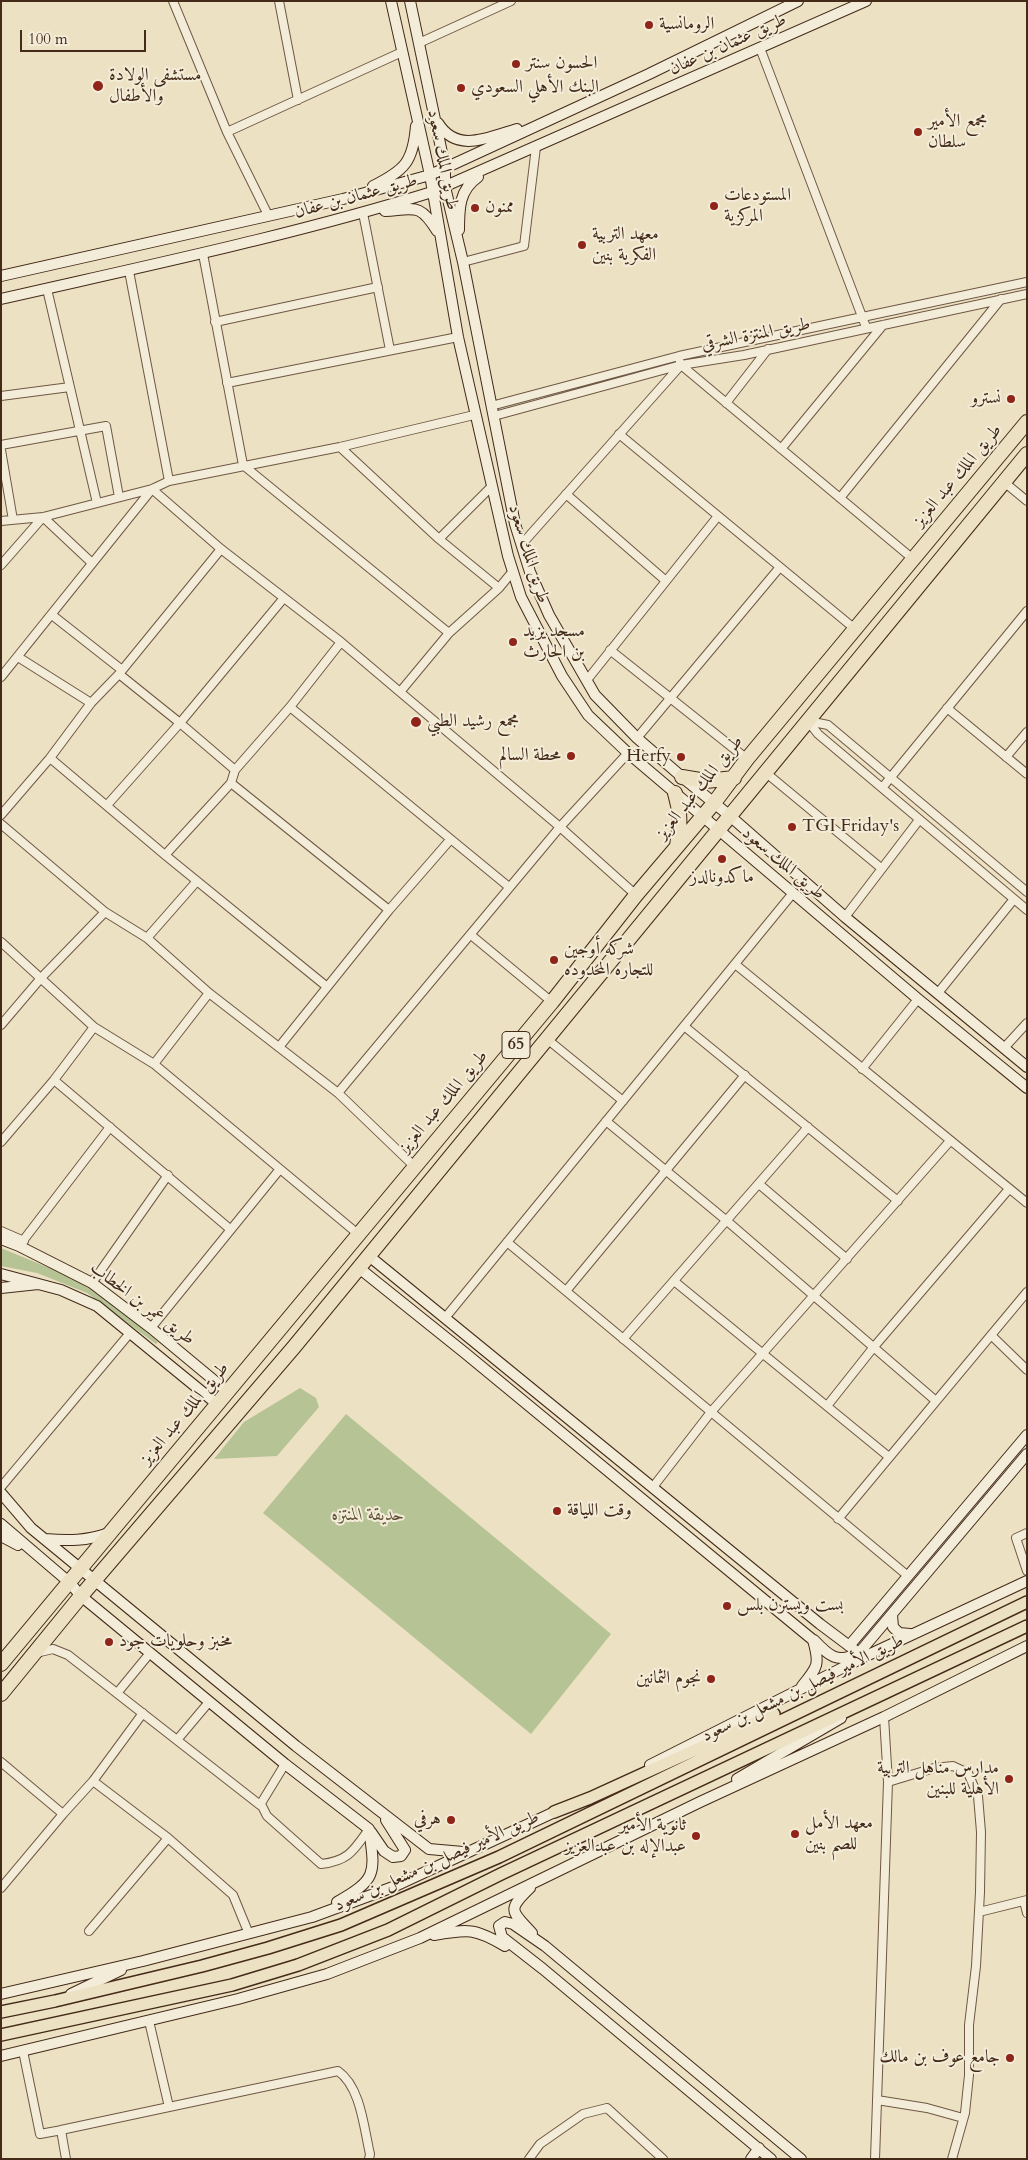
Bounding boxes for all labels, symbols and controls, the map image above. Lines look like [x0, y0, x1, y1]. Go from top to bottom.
street label: طريق عثمان بن عفان [666, 9, 790, 81]
place label: الرومانسية [659, 14, 714, 36]
marker: الرومانسية [643, 19, 655, 31]
scale bar [22, 20, 149, 52]
text: 100 m [28, 29, 68, 49]
place label: الحسون سنتر [526, 53, 597, 75]
marker: الحسون سنتر [510, 58, 522, 70]
place label: مستشفى الولادة والأطفال [109, 65, 201, 108]
place label: البنك الأهلي السعودي [471, 77, 599, 99]
marker: مستشفى الولادة والأطفال [91, 79, 105, 93]
marker: البنك الأهلي السعودي [455, 82, 467, 94]
street label: طريق الملك سعود [422, 108, 462, 212]
place label: مجمع الأمير سلطان [928, 111, 987, 154]
marker: مجمع الأمير سلطان [912, 126, 924, 138]
street label: طريق عثمان بن عفان [292, 170, 420, 224]
place label: المستودعات المركزية [724, 185, 791, 228]
place label: ممنون [485, 197, 514, 219]
marker: المستودعات المركزية [708, 200, 720, 212]
marker: ممنون [469, 202, 481, 214]
place label: معهد التربية الفكرية بنين [592, 224, 659, 266]
marker: معهد التربية الفكرية بنين [576, 239, 588, 251]
street label: طريق المنتزة الشرقي [700, 314, 812, 356]
place label: نسترو [971, 388, 1001, 410]
marker: نسترو [1005, 393, 1017, 405]
street label: طريق الملك عبد العزيز [909, 420, 1007, 532]
street label: طريق الملك سعود [503, 502, 553, 606]
place label: مسجد يزيد بن الحارث [523, 621, 585, 664]
marker: مسجد يزيد بن الحارث [507, 636, 519, 648]
place label: مجمع رشيد الطبي [427, 711, 519, 733]
marker: مجمع رشيد الطبي [409, 715, 423, 729]
street label: طريق الملك عبد العزيز [652, 732, 748, 844]
place label: محطة السالم [499, 745, 561, 767]
place label: Herfy [626, 746, 671, 768]
marker: محطة السالم [565, 750, 577, 762]
marker: Herfy [675, 751, 687, 763]
place label: TGI Friday's [802, 816, 899, 838]
marker: TGI Friday's [786, 821, 798, 833]
street label: طريق الملك سعود [737, 823, 829, 905]
marker: ماكدونالدز [716, 853, 728, 865]
place label: ماكدونالدز [690, 867, 754, 889]
place label: شركه أوجين للتجاره المحدوده [564, 939, 653, 982]
marker: شركه أوجين للتجاره المحدوده [548, 954, 560, 966]
road number: 65 [502, 1032, 530, 1058]
street label: طريق الملك عبد العزيز [395, 1046, 493, 1158]
street label: طريق عمر بن الخطاب [85, 1258, 199, 1350]
street label: طريق الملك عبد العزيز [136, 1358, 234, 1470]
place label: وقت اللياقة [567, 1500, 632, 1522]
park label: حديقة المنتزه [332, 1505, 404, 1527]
marker: وقت اللياقة [551, 1505, 563, 1517]
place label: بست ويسترن بلس [737, 1595, 843, 1617]
marker: بست ويسترن بلس [721, 1600, 733, 1612]
place label: مخبز وحلويات جود [119, 1631, 232, 1653]
street label: طريق الأمير فيصل بن مشعل بن سعود [699, 1631, 907, 1747]
marker: مخبز وحلويات جود [103, 1636, 115, 1648]
place label: نجوم الثمانين [636, 1668, 701, 1690]
marker: نجوم الثمانين [705, 1673, 717, 1685]
place label: مدارس مناهل التربية الأهلية للبنين [877, 1758, 999, 1800]
marker: مدارس مناهل التربية الأهلية للبنين [1003, 1773, 1015, 1785]
street label: طريق الأمير فيصل بن مشعل بن سعود [331, 1807, 543, 1917]
place label: هرفي [414, 1809, 441, 1831]
place label: معهد الأمل للصم بنين [805, 1813, 873, 1856]
marker: هرفي [445, 1814, 457, 1826]
place label: ثانوية الأمير عبدالإله بن عبدالعزيز [565, 1815, 686, 1858]
marker: معهد الأمل للصم بنين [789, 1828, 801, 1840]
marker: ثانوية الأمير عبدالإله بن عبدالعزيز [690, 1830, 702, 1842]
place label: جامع عوف بن مالك [879, 2047, 1000, 2069]
marker: جامع عوف بن مالك [1004, 2052, 1016, 2064]

